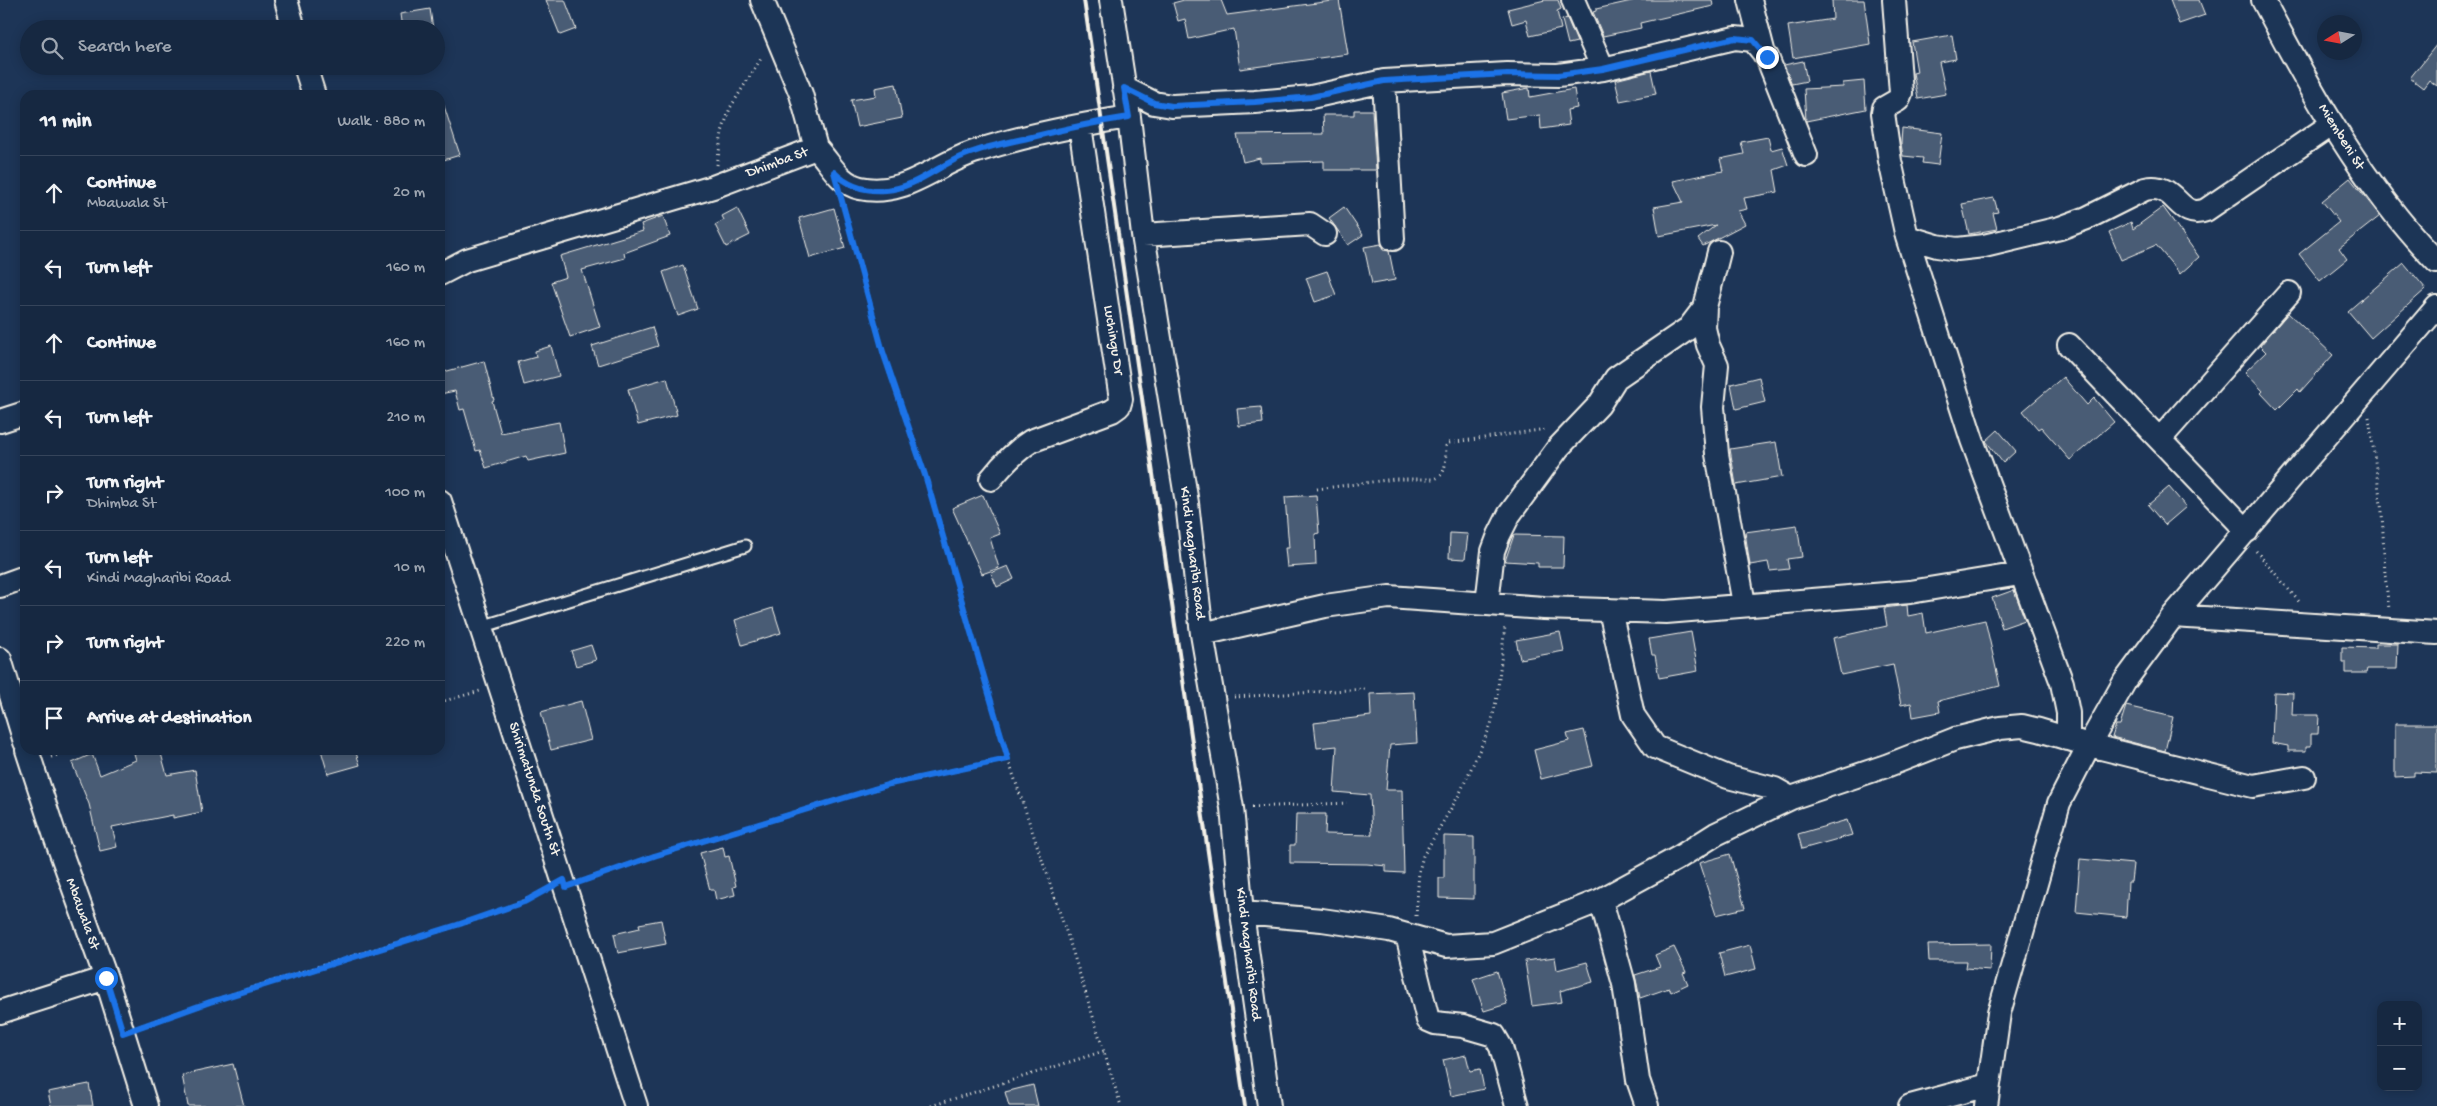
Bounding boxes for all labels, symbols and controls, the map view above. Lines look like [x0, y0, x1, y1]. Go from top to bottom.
north arrow [2317, 15, 2362, 60]
search box [20, 20, 445, 75]
icon: search [38, 34, 66, 62]
text: Search here [78, 36, 172, 59]
route end [1756, 46, 1779, 69]
street label: Miembeni St [2314, 101, 2369, 175]
text: 11 min [40, 110, 91, 135]
text: Walk · 880 m [337, 113, 425, 132]
street label: Dhimba St [743, 143, 812, 183]
text: Continue [87, 172, 156, 195]
icon: ahead [40, 179, 68, 207]
text: 20 m [393, 184, 425, 203]
text: Mbawala St [87, 195, 167, 214]
icon: left [40, 254, 68, 282]
text: Turn left [87, 257, 151, 280]
text: 160 m [386, 259, 425, 278]
street label: Luchingu Dr [1099, 304, 1128, 378]
icon: ahead [40, 329, 68, 357]
text: Continue [87, 332, 156, 355]
text: 160 m [386, 334, 425, 353]
icon: left [40, 404, 68, 432]
text: Turn left [87, 407, 151, 430]
text: 210 m [386, 409, 425, 428]
text: Turn right [87, 472, 163, 495]
icon: right [40, 479, 68, 507]
text: 100 m [385, 484, 425, 503]
street label: Kindi Magharibi Road [1175, 485, 1209, 622]
text: Dhimba St [87, 495, 156, 514]
text: Turn left [87, 547, 151, 570]
icon: left [40, 554, 68, 582]
text: 10 m [394, 559, 425, 578]
text: Kindi Magharibi Road [87, 570, 230, 589]
icon: right [40, 629, 68, 657]
text: Turn right [87, 632, 163, 655]
text: 220 m [385, 634, 425, 653]
icon: arrive [40, 704, 68, 732]
text: Arrive at destination [87, 707, 251, 730]
street label: Shirimatunda South St [504, 720, 565, 860]
street label: Mbawala St [61, 876, 104, 954]
street label: Kindi Magharibi Road [1231, 886, 1265, 1023]
route start [95, 967, 118, 990]
map controls [2377, 1001, 2422, 1091]
button: + [2377, 1001, 2422, 1046]
button: − [2377, 1046, 2422, 1091]

